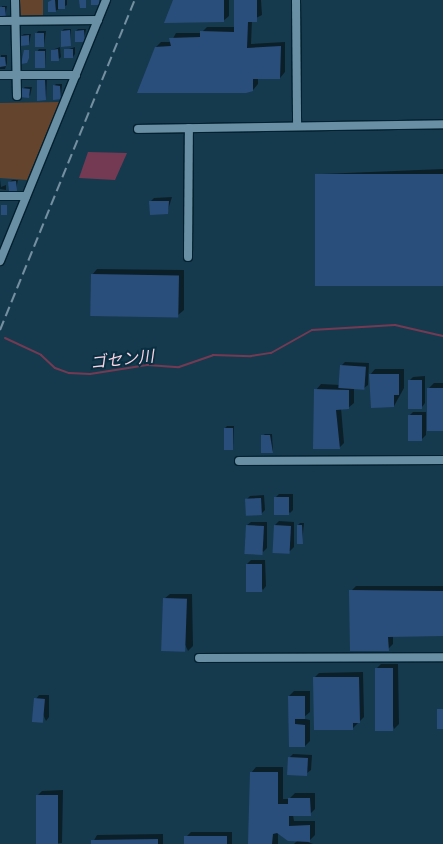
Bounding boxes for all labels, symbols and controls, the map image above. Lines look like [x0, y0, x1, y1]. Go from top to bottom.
water label: ゴセン川 [89, 346, 155, 372]

